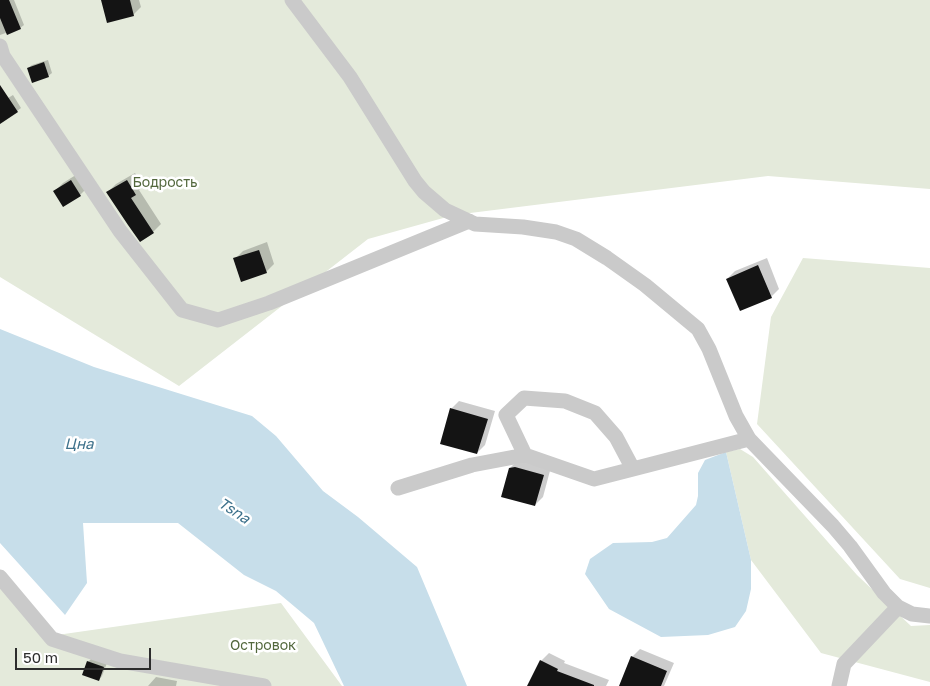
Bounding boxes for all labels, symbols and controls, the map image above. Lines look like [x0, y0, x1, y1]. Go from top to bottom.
park label: Бодрость [133, 175, 197, 191]
water label: Цна [64, 435, 94, 453]
water label: Tsna [215, 494, 253, 528]
scale bar [18, 638, 154, 670]
park label: Островок [230, 638, 296, 654]
text: 50 m [23, 648, 58, 666]

